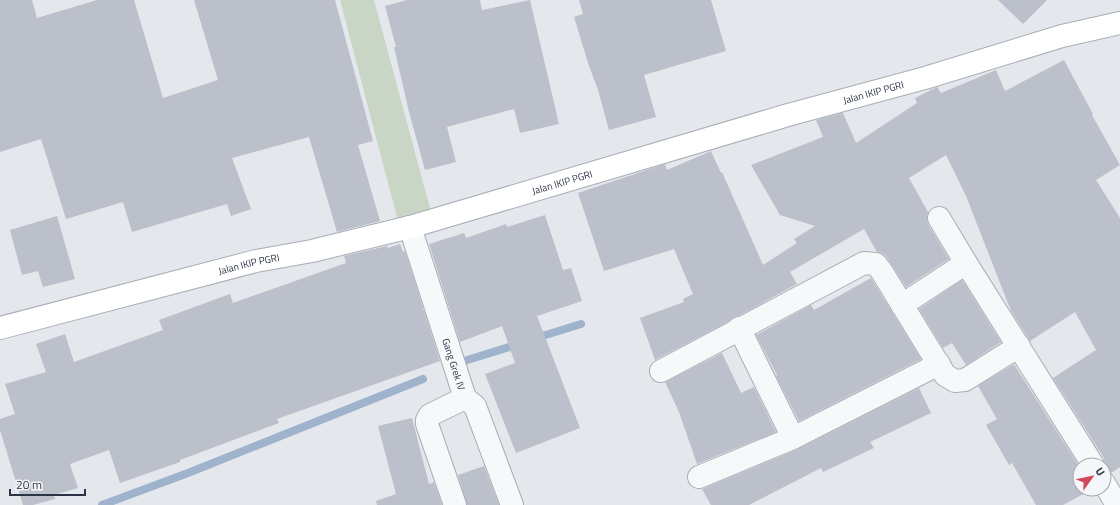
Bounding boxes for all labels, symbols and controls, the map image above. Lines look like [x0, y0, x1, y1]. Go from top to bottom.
street label: Jalan IKIP PGRI [841, 77, 905, 108]
street label: Jalan IKIP PGRI [530, 166, 594, 198]
street label: Jalan IKIP PGRI [217, 250, 281, 279]
street label: Gang Grek IV [438, 336, 469, 392]
north arrow [1072, 457, 1112, 497]
text: U [1092, 464, 1109, 479]
scale bar [10, 471, 85, 497]
text: 20 m [16, 475, 42, 494]

